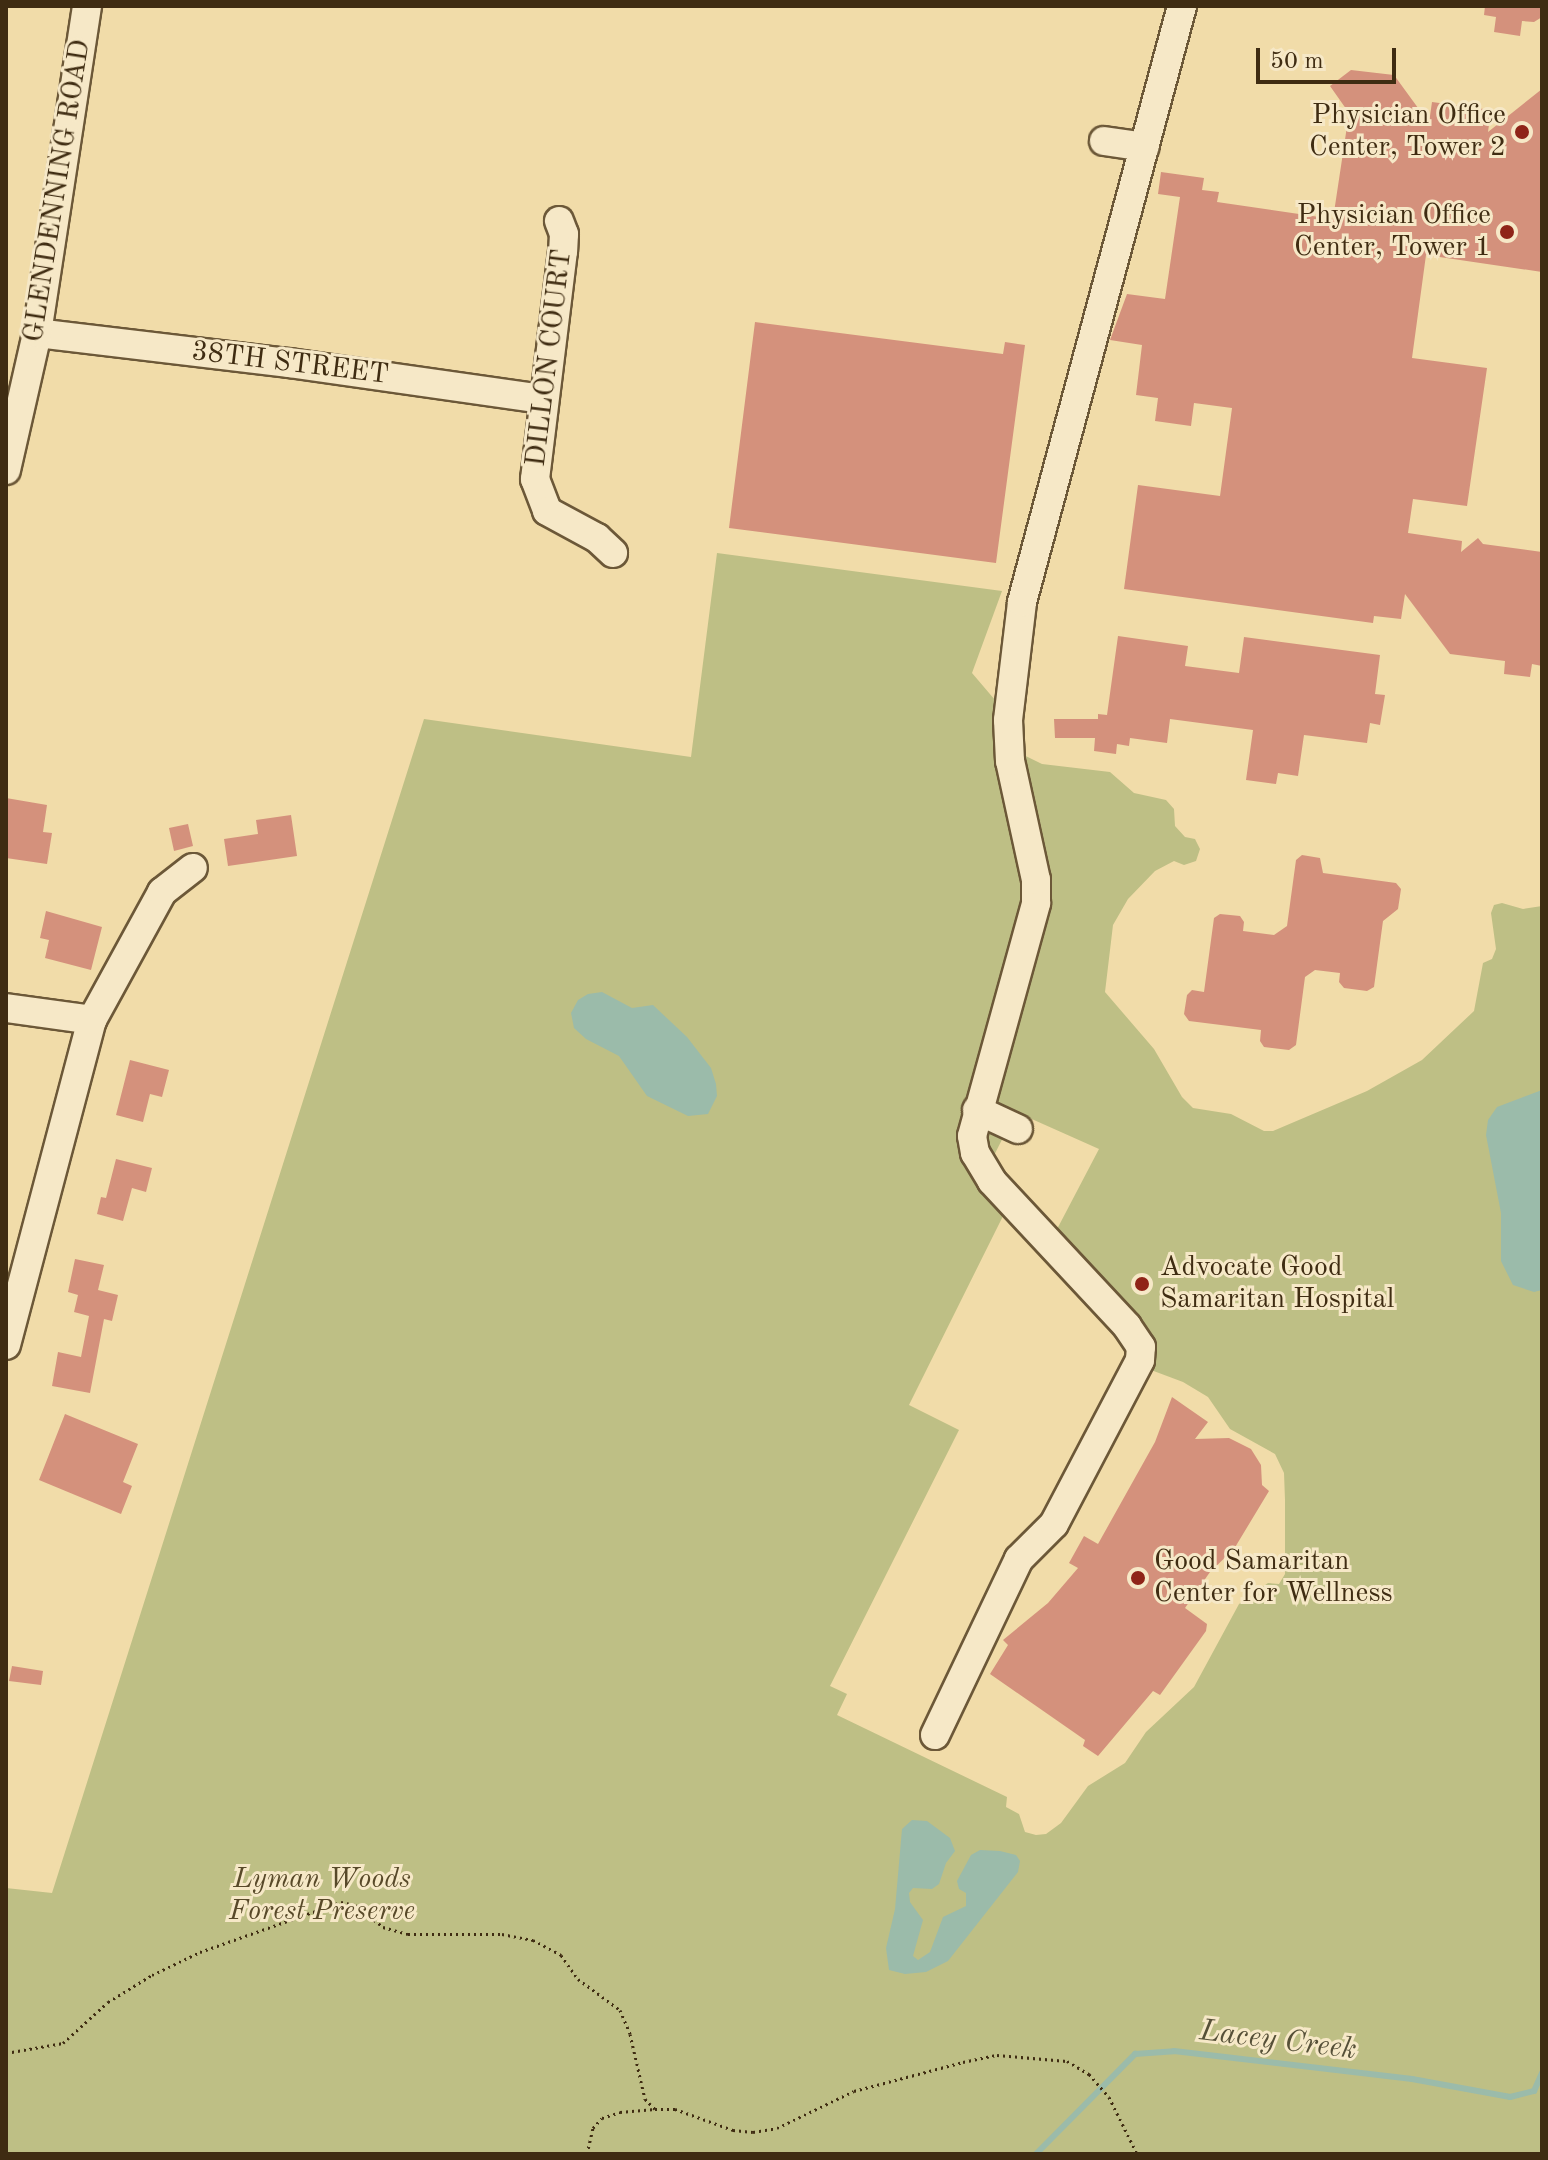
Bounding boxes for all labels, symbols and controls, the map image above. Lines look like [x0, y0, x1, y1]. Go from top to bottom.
scale bar [1260, 32, 1400, 82]
street label: GLENDENNING ROAD [17, 37, 99, 345]
text: 50 m [1270, 50, 1324, 74]
place label: Physician Office Center, Tower 2 [1309, 99, 1506, 165]
marker: Physician Office Center, Tower 2 [1513, 123, 1531, 141]
place label: Physician Office Center, Tower 1 [1294, 199, 1491, 265]
marker: Physician Office Center, Tower 1 [1498, 223, 1516, 241]
street label: DILLON COURT [520, 247, 580, 469]
street label: 38TH STREET [189, 335, 391, 393]
place label: Advocate Good Samaritan Hospital [1160, 1251, 1394, 1317]
marker: Advocate Good Samaritan Hospital [1131, 1273, 1153, 1295]
place label: Good Samaritan Center for Wellness [1154, 1545, 1393, 1611]
marker: Good Samaritan Center for Wellness [1129, 1569, 1147, 1587]
park label: Lyman Woods Forest Preserve [229, 1863, 415, 1929]
water label: Lacey Creek [1198, 2014, 1358, 2068]

